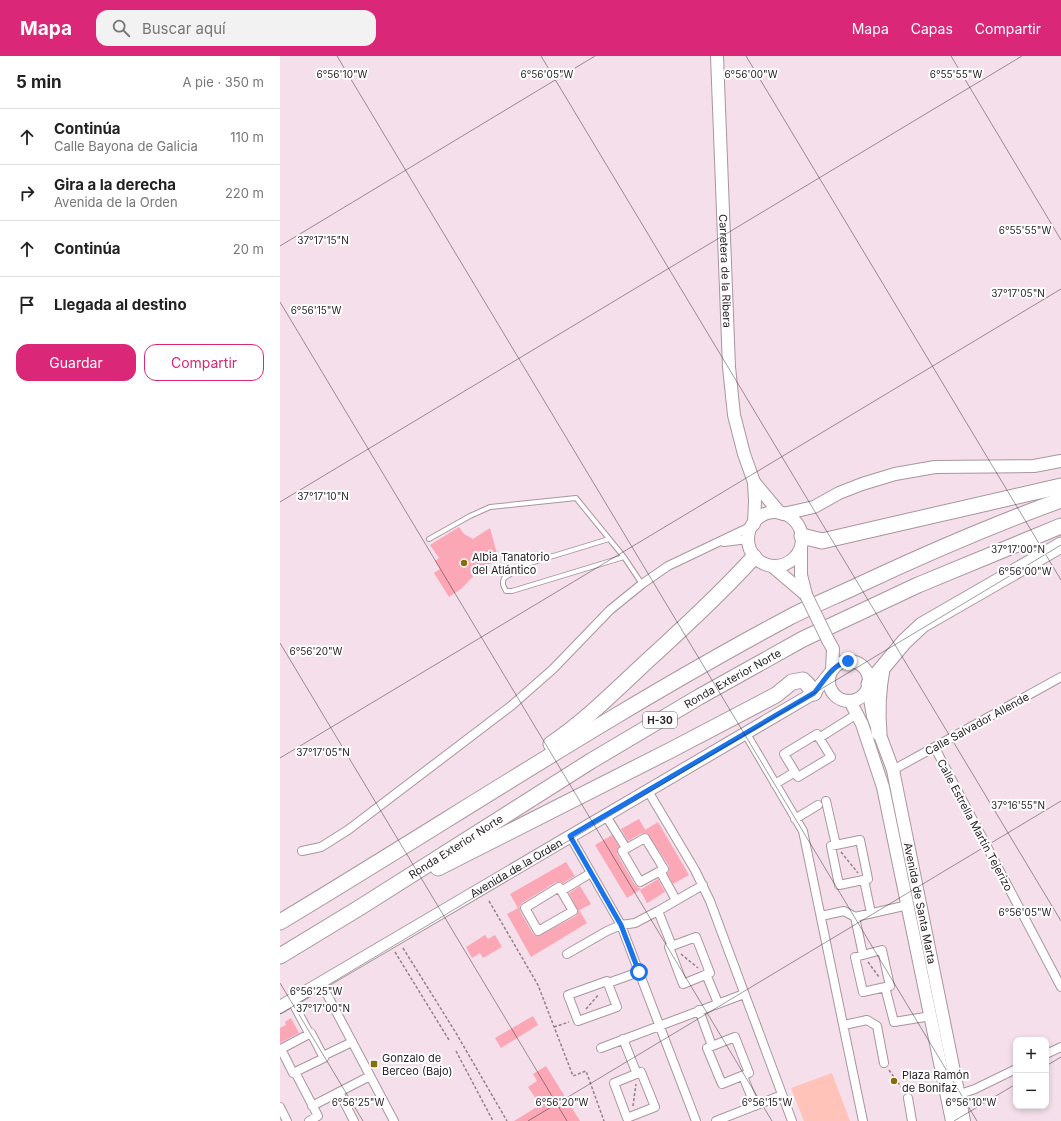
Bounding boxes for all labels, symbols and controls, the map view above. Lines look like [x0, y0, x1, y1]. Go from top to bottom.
search box [96, 10, 376, 46]
text: Mapa [20, 17, 72, 40]
icon: search [110, 17, 132, 39]
text: Buscar aquí [142, 19, 226, 38]
text: Mapa [852, 20, 889, 37]
text: Capas [911, 20, 953, 37]
text: Compartir [975, 20, 1041, 37]
text: 6°56'10"W [317, 68, 368, 80]
text: 6°56'05"W [521, 68, 574, 80]
text: 6°56'00"W [724, 68, 778, 80]
text: 6°55'55"W [930, 68, 982, 80]
text: 5 min [16, 72, 62, 92]
text: A pie · 350 m [182, 74, 264, 90]
text: Continúa [54, 119, 121, 138]
icon: ahead [16, 126, 38, 148]
text: 110 m [230, 129, 264, 145]
text: Calle Bayona de Galicia [54, 138, 198, 154]
text: Gira a la derecha [54, 175, 176, 194]
icon: right [16, 182, 38, 204]
text: 220 m [225, 185, 264, 201]
text: Avenida de la Orden [54, 194, 178, 210]
street label: Carretera de la Ribera [716, 214, 734, 328]
text: 6°55'55"W [999, 224, 1051, 236]
text: 37°17'15"N [297, 234, 349, 246]
icon: ahead [16, 238, 38, 260]
text: Continúa [54, 239, 121, 258]
text: 20 m [233, 241, 264, 257]
text: 37°17'05"N [991, 287, 1045, 299]
icon: arrive [16, 294, 38, 316]
text: Llegada al destino [54, 295, 187, 314]
text: 6°56'15"W [291, 304, 341, 316]
button: Guardar [16, 344, 136, 381]
button: Compartir [144, 344, 264, 381]
text: 37°17'10"N [297, 490, 349, 502]
text: 37°17'00"N [991, 543, 1045, 555]
place label: Albia Tanatorio del Atlántico [472, 550, 550, 577]
marker: Albia Tanatorio del Atlántico [459, 558, 469, 568]
text: 6°56'00"W [998, 565, 1052, 577]
text: 6°56'20"W [290, 645, 343, 657]
street label: Ronda Exterior Norte [682, 646, 783, 711]
route end [839, 652, 857, 670]
street label: Calle Salvador Allende [923, 690, 1031, 758]
road number: H-30 [643, 712, 677, 728]
text: 37°17'05"N [296, 746, 350, 758]
street label: Calle Estrella Martín Tejerizo [934, 757, 1016, 894]
text: 37°16'55"N [991, 799, 1045, 811]
street label: Ronda Exterior Norte [406, 812, 505, 882]
street label: Avenida de la Orden [468, 836, 565, 901]
street label: Avenida de Santa Marta [901, 841, 939, 965]
text: 6°56'05"W [999, 906, 1052, 918]
route start [630, 963, 648, 981]
text: 6°56'25"W [290, 985, 343, 997]
text: 37°17'00"N [296, 1002, 350, 1014]
map controls [1013, 1037, 1049, 1109]
button: + [1013, 1037, 1049, 1073]
place label: Gonzalo de Berceo (Bajo) [382, 1051, 453, 1078]
marker: Gonzalo de Berceo (Bajo) [369, 1059, 379, 1069]
place label: Plaza Ramón de Bonifaz [902, 1068, 969, 1095]
button: − [1013, 1073, 1049, 1109]
marker: Plaza Ramón de Bonifaz [889, 1076, 899, 1086]
text: 6°56'25"W [332, 1096, 385, 1108]
text: 6°56'20"W [536, 1096, 589, 1108]
text: 6°56'15"W [742, 1096, 792, 1108]
text: 6°56'10"W [946, 1096, 997, 1108]

